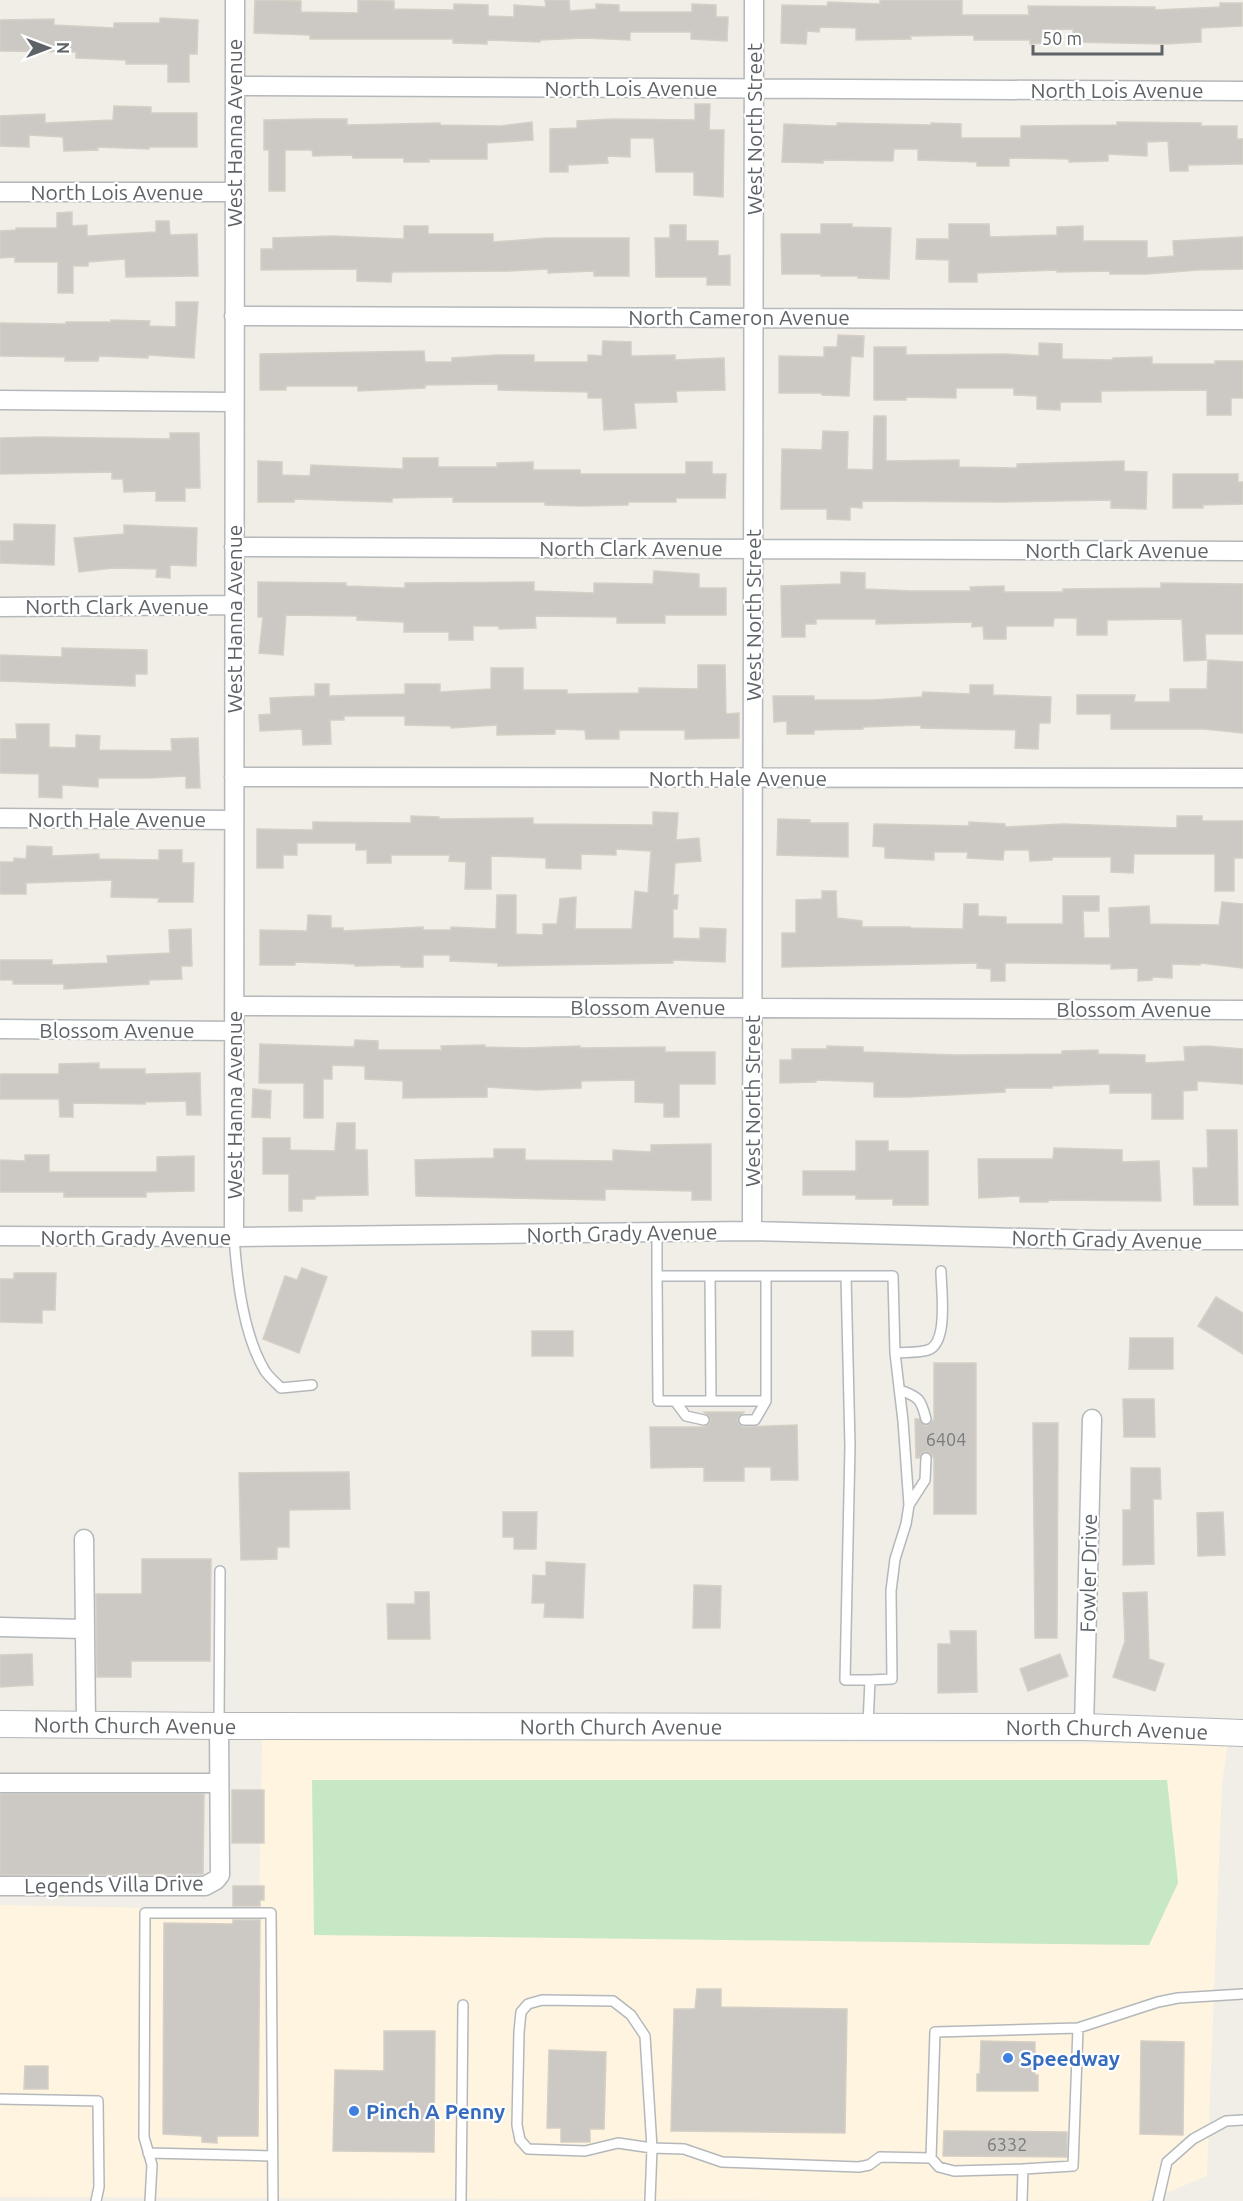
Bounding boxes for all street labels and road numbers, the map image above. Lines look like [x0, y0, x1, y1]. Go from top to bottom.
street label: West Hanna Avenue [222, 39, 246, 227]
street label: West North Street [742, 43, 766, 215]
street label: North Lois Avenue [544, 76, 718, 100]
street label: North Lois Avenue [1030, 78, 1204, 102]
street label: North Lois Avenue [30, 180, 204, 204]
street label: North Cameron Avenue [628, 305, 850, 329]
street label: West Hanna Avenue [222, 525, 246, 713]
street label: West North Street [741, 529, 765, 701]
street label: North Clark Avenue [539, 536, 723, 560]
street label: North Clark Avenue [1025, 538, 1209, 562]
street label: North Clark Avenue [25, 594, 209, 618]
street label: North Hale Avenue [649, 766, 827, 790]
street label: North Hale Avenue [28, 807, 206, 831]
street label: Blossom Avenue [570, 995, 726, 1019]
street label: Blossom Avenue [1056, 997, 1212, 1021]
street label: West Hanna Avenue [222, 1011, 246, 1199]
street label: West North Street [740, 1015, 764, 1187]
street label: Blossom Avenue [39, 1018, 195, 1042]
street label: North Grady Avenue [526, 1219, 718, 1247]
street label: North Grady Avenue [41, 1225, 231, 1249]
street label: North Grady Avenue [1011, 1225, 1203, 1253]
street label: Fowler Drive [1075, 1513, 1101, 1633]
street label: North Church Avenue [34, 1712, 236, 1738]
street label: North Church Avenue [520, 1714, 722, 1739]
street label: North Church Avenue [1006, 1715, 1209, 1744]
street label: Legends Villa Drive [24, 1870, 204, 1898]

